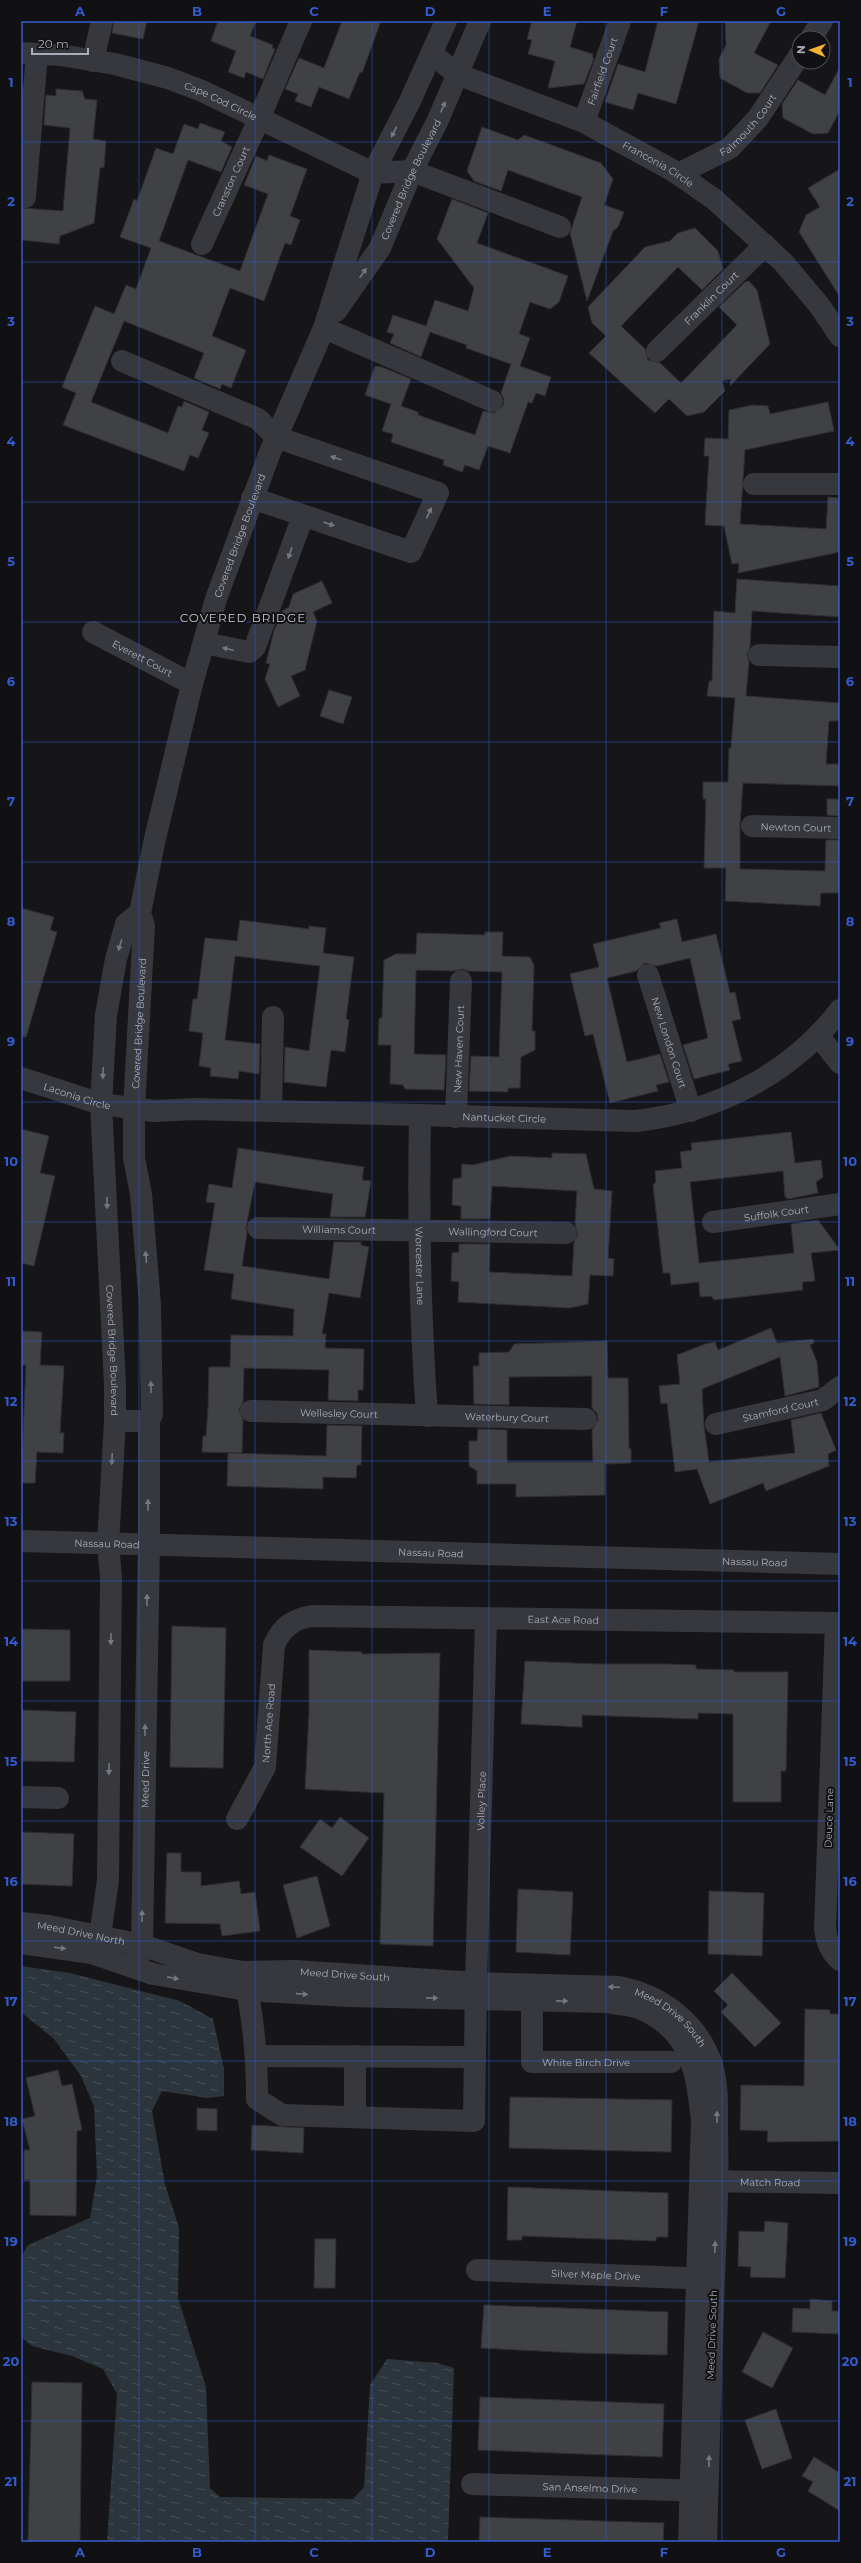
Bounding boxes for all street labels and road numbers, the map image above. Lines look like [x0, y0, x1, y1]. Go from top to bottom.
street label: Fairfield Court [584, 35, 620, 107]
street label: Cape Cod Circle [182, 78, 259, 123]
street label: Falmouth Court [717, 91, 779, 159]
street label: Covered Bridge Boulevard [378, 117, 444, 242]
street label: Franconia Circle [620, 138, 696, 190]
street label: Cranston Court [209, 144, 252, 218]
street label: Franklin Court [681, 268, 741, 327]
street label: Covered Bridge Boulevard [211, 472, 268, 599]
street label: Everett Court [110, 637, 175, 679]
street label: Newton Court [761, 820, 831, 834]
street label: Covered Bridge Boulevard [129, 958, 149, 1089]
street label: New London Court [649, 995, 690, 1090]
street label: New Haven Court [450, 1005, 467, 1093]
street label: Laconia Circle [42, 1079, 111, 1112]
street label: Nantucket Circle [462, 1110, 546, 1125]
street label: Suffolk Court [743, 1202, 810, 1224]
street label: Williams Court [302, 1222, 376, 1236]
street label: Wallingford Court [448, 1225, 538, 1239]
street label: Worcester Lane [413, 1227, 428, 1305]
street label: Covered Bridge Boulevard [104, 1285, 122, 1416]
street label: Stamford Court [741, 1395, 820, 1424]
street label: Wellesley Court [300, 1406, 378, 1421]
street label: Waterbury Court [465, 1410, 549, 1425]
street label: Nassau Road [74, 1536, 140, 1551]
street label: Nassau Road [398, 1545, 464, 1560]
street label: Nassau Road [722, 1554, 788, 1569]
street label: East Ace Road [527, 1612, 599, 1626]
street label: North Ace Road [259, 1683, 278, 1763]
street label: Meed Drive [138, 1751, 152, 1808]
street label: Volley Place [474, 1771, 488, 1831]
street label: Deuce Lane [821, 1788, 837, 1848]
street label: Meed Drive North [37, 1918, 126, 1948]
street label: Meed Drive South [300, 1965, 390, 1984]
street label: Meed Drive South [633, 1985, 709, 2049]
street label: White Birch Drive [542, 2056, 630, 2069]
street label: Match Road [740, 2175, 800, 2189]
street label: Silver Maple Drive [551, 2266, 641, 2283]
street label: Meed Drive South [704, 2290, 720, 2380]
street label: San Anselmo Drive [542, 2480, 638, 2495]

